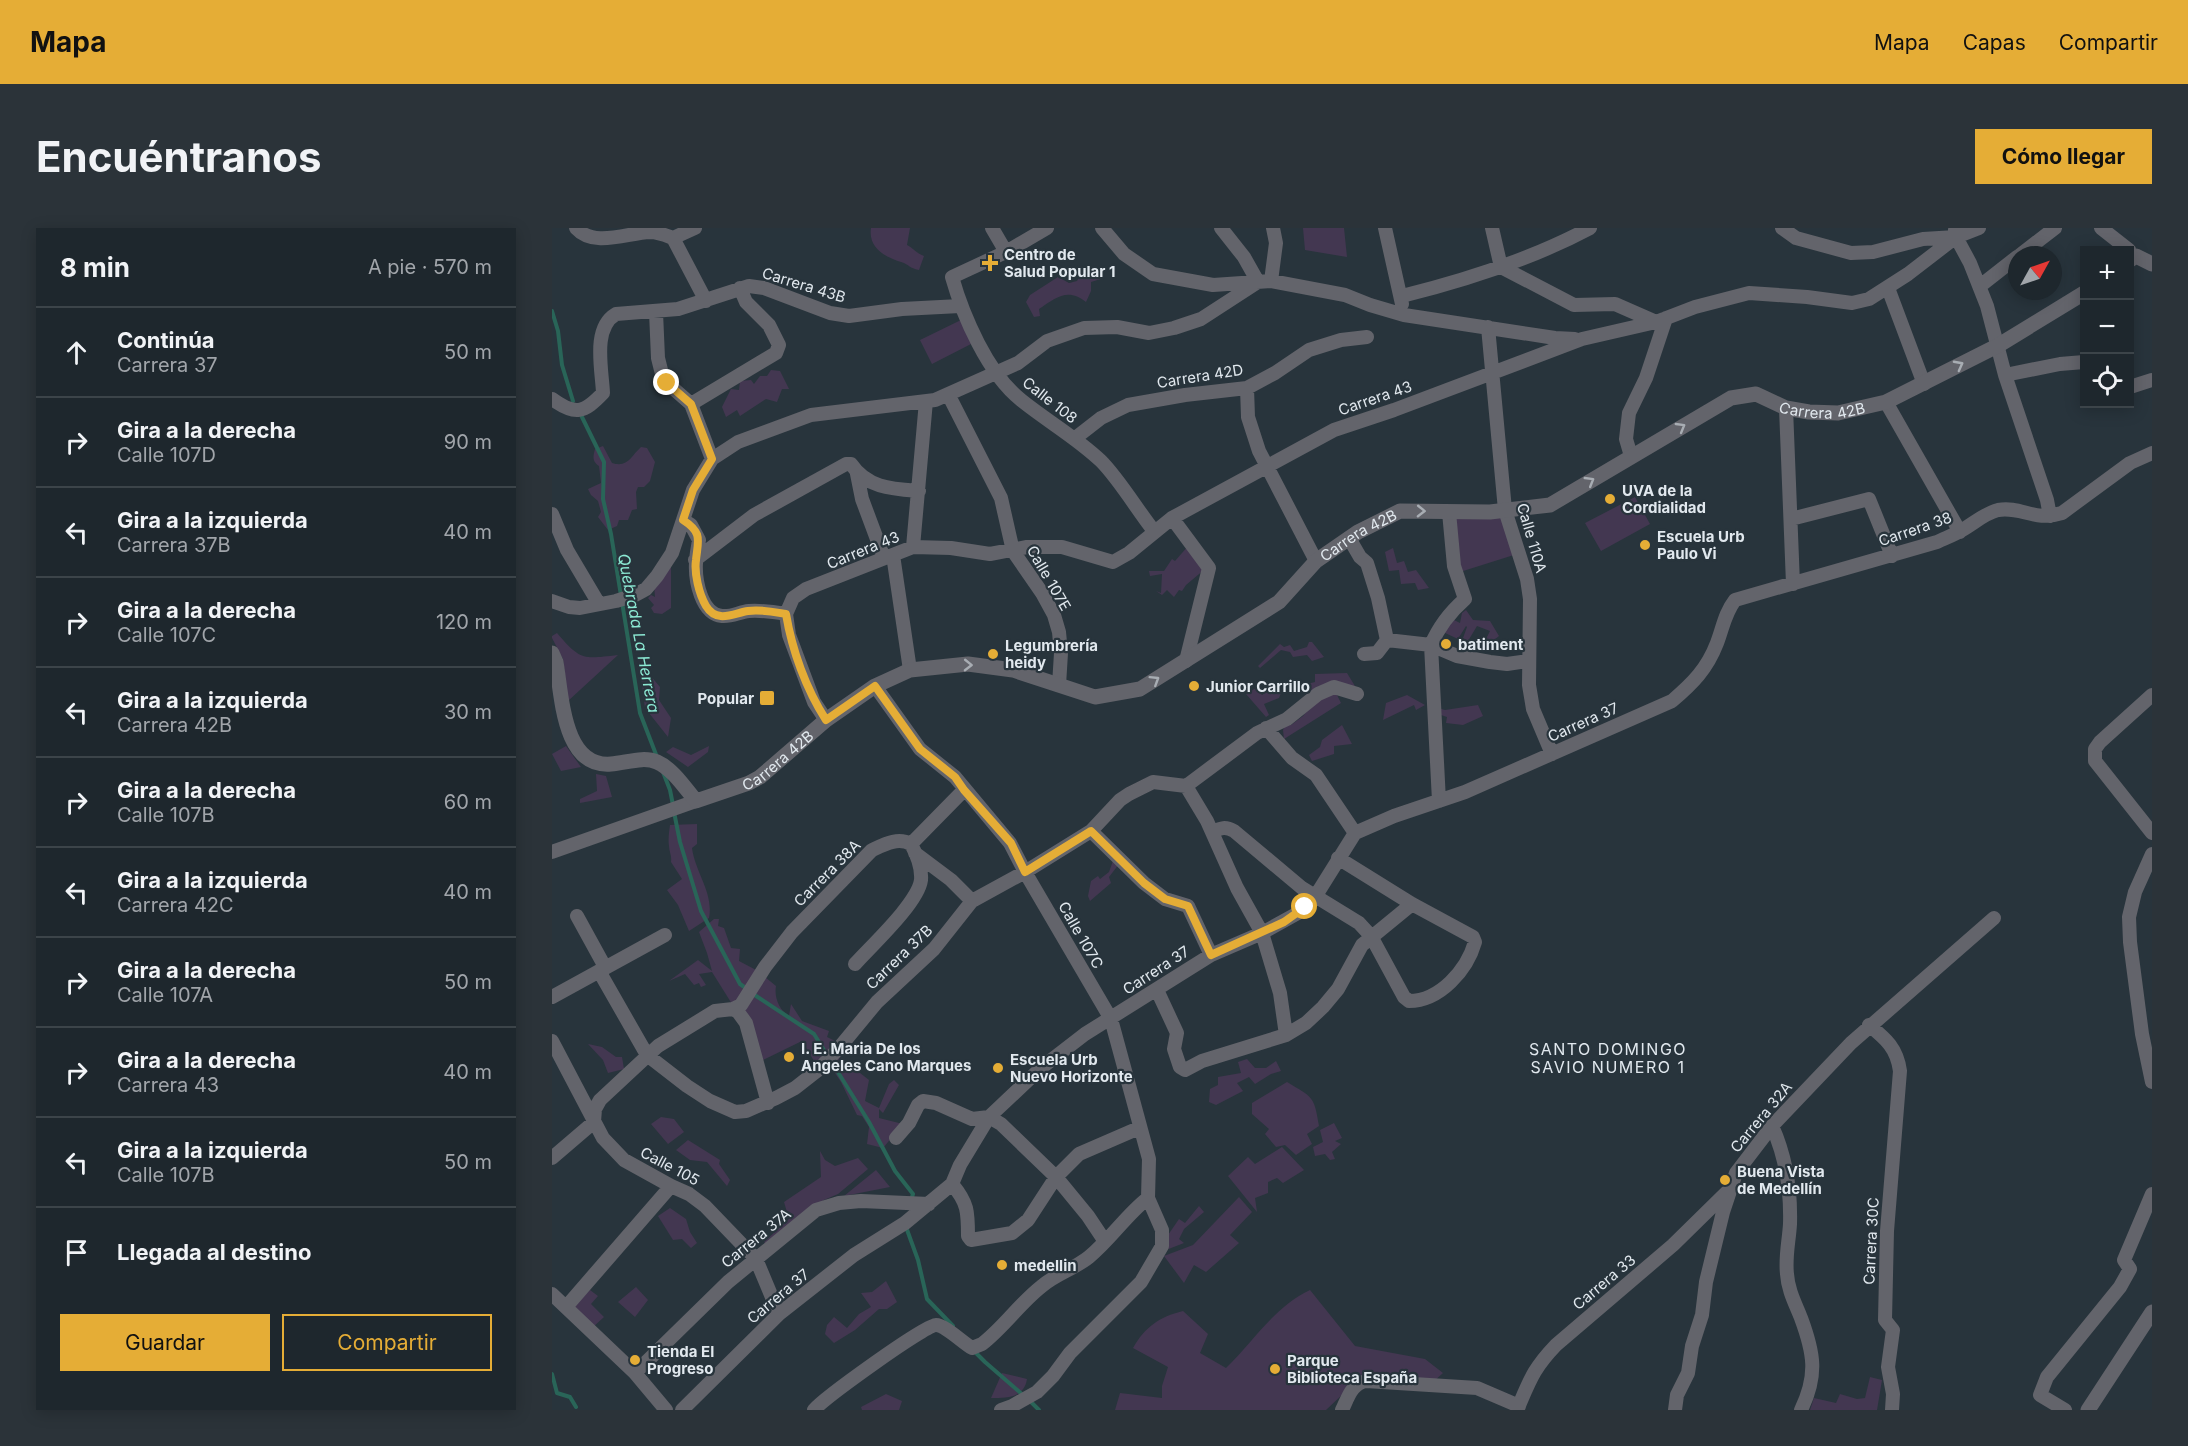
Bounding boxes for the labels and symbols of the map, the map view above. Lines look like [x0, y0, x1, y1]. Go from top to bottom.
place label: Centro de Salud Popular 1 [1004, 245, 1115, 281]
north arrow [2008, 246, 2062, 300]
marker: Centro de Salud Popular 1 [981, 254, 999, 272]
street label: Carrera 43B [760, 263, 848, 307]
street label: Carrera 42D [1155, 360, 1245, 392]
one-way arrow [1953, 361, 1964, 372]
route end [653, 369, 679, 395]
street label: Calle 108 [1019, 373, 1081, 427]
street label: Carrera 43 [1336, 377, 1414, 419]
street label: Carrera 42B [1776, 397, 1867, 423]
one-way arrow [1675, 422, 1685, 434]
one-way arrow [1584, 477, 1595, 488]
place label: UVA de la Cordialidad [1622, 481, 1706, 517]
marker: UVA de la Cordialidad [1603, 492, 1617, 506]
street label: Calle 110A [1513, 501, 1551, 575]
street label: Carrera 42B [1316, 505, 1400, 565]
one-way arrow [1417, 505, 1426, 517]
street label: Carrera 38 [1876, 508, 1954, 550]
street label: Carrera 43 [824, 527, 902, 573]
place label: Escuela Urb Paulo Vi [1657, 527, 1745, 563]
marker: Escuela Urb Paulo Vi [1638, 538, 1652, 552]
street label: Calle 107E [1023, 542, 1075, 614]
water label: Quebrada La Herrera [614, 552, 664, 714]
place label: batiment [1458, 635, 1524, 654]
place label: Legumbrería heidy [1005, 636, 1098, 672]
marker: batiment [1439, 637, 1453, 651]
marker: Legumbrería heidy [986, 647, 1000, 661]
one-way arrow [964, 659, 973, 672]
one-way arrow [1148, 676, 1159, 687]
place label: Junior Carrillo [1206, 677, 1310, 696]
marker: Junior Carrillo [1187, 679, 1201, 693]
place label: Popular [698, 689, 754, 708]
marker: Popular [758, 689, 776, 707]
street label: Carrera 37 [1545, 698, 1621, 746]
street label: Carrera 42B [740, 726, 817, 794]
street label: Carrera 38A [790, 836, 864, 910]
route start [1291, 893, 1317, 919]
street label: Calle 107C [1054, 898, 1108, 972]
street label: Carrera 37B [862, 921, 936, 993]
street label: Carrera 37 [1119, 941, 1193, 999]
place label: I. E. Maria De los Angeles Cano Marques [801, 1039, 971, 1075]
district label: SANTO DOMINGO SAVIO NUMERO 1 [1529, 1039, 1687, 1077]
marker: I. E. Maria De los Angeles Cano Marques [782, 1050, 796, 1064]
place label: Escuela Urb Nuevo Horizonte [1010, 1050, 1133, 1086]
marker: Escuela Urb Nuevo Horizonte [991, 1061, 1005, 1075]
street label: Carrera 32A [1726, 1078, 1796, 1156]
street label: Calle 105 [637, 1143, 703, 1189]
place label: Buena Vista de Medellín [1737, 1162, 1825, 1198]
marker: Buena Vista de Medellín [1718, 1173, 1732, 1187]
street label: Carrera 30C [1859, 1197, 1883, 1285]
street label: Carrera 37A [717, 1204, 795, 1272]
street label: Carrera 33 [1569, 1250, 1639, 1314]
place label: medellin [1014, 1256, 1077, 1275]
marker: medellin [995, 1258, 1009, 1272]
street label: Carrera 37 [743, 1264, 813, 1328]
place label: Tienda El Progreso [647, 1342, 714, 1378]
place label: Parque Biblioteca España [1287, 1351, 1417, 1387]
marker: Tienda El Progreso [628, 1353, 642, 1367]
marker: Parque Biblioteca España [1268, 1362, 1282, 1376]

